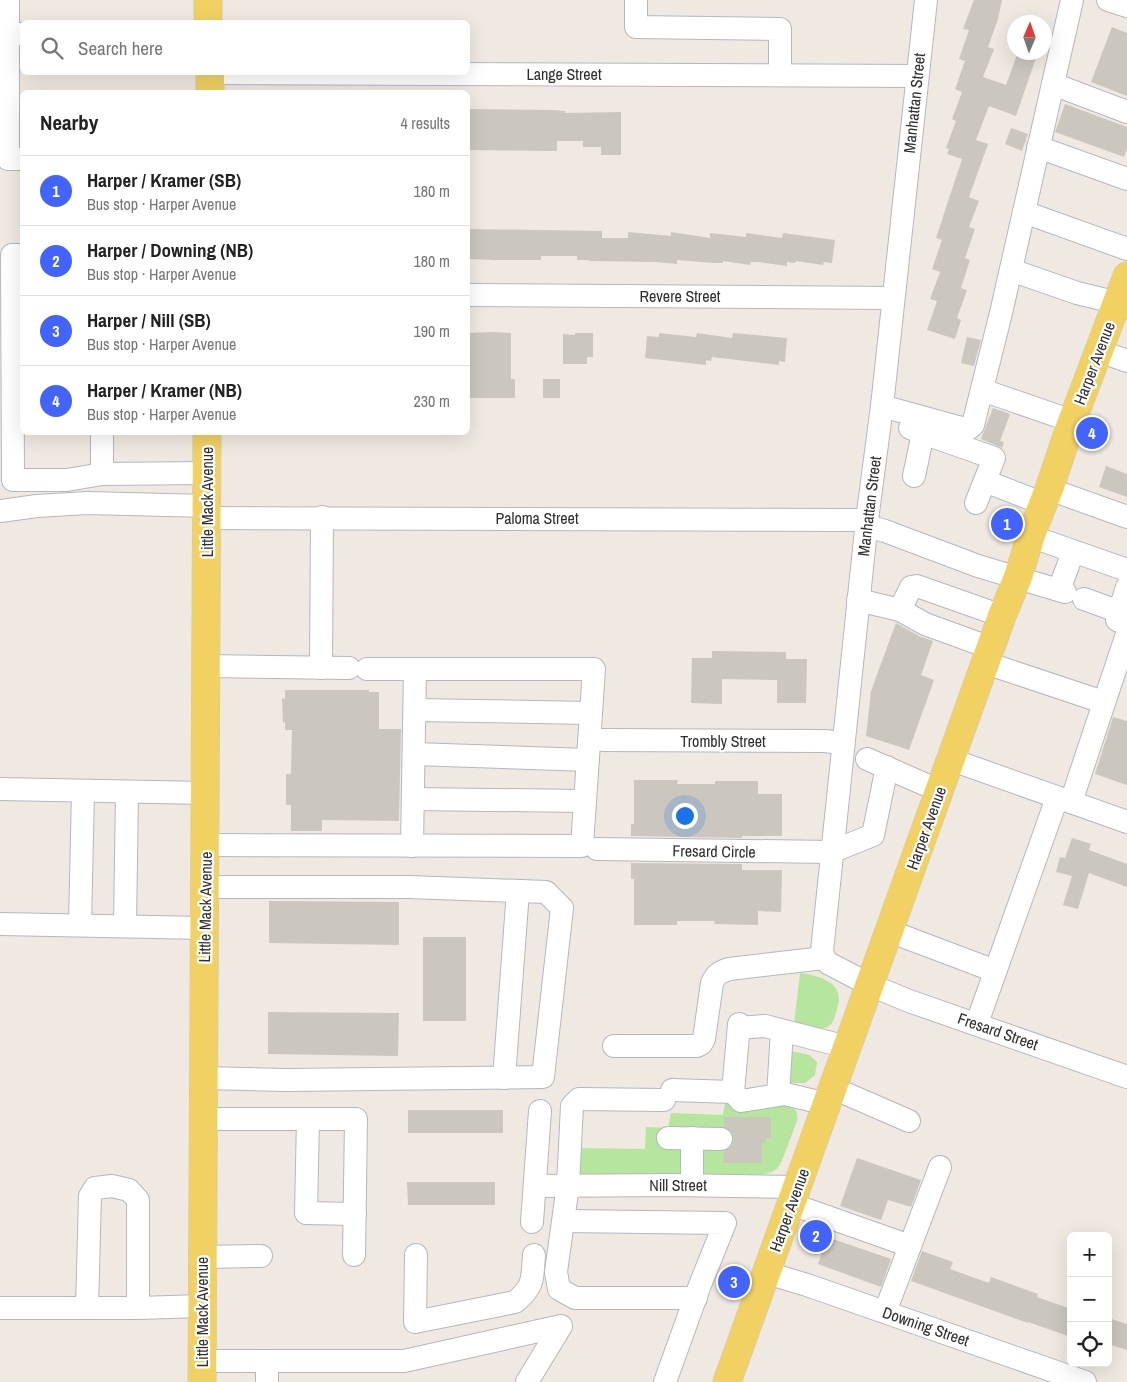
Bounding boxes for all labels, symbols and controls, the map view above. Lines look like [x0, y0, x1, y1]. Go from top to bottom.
north arrow [1007, 15, 1052, 60]
search box [20, 20, 470, 75]
icon: search [38, 34, 66, 62]
text: Search here [78, 35, 163, 61]
street label: Manhattan Street [898, 51, 930, 154]
street label: Lange Street [526, 63, 602, 85]
text: Nearby [40, 108, 98, 137]
text: 4 results [400, 112, 450, 134]
text: Harper / Kramer (SB) [87, 167, 241, 193]
text: 1 [52, 180, 60, 202]
text: 180 m [414, 180, 450, 202]
text: Bus stop · Harper Avenue [87, 193, 236, 215]
text: Harper / Downing (NB) [87, 237, 253, 263]
text: 2 [52, 250, 60, 272]
text: 180 m [414, 250, 450, 272]
text: Bus stop · Harper Avenue [87, 263, 236, 285]
street label: Revere Street [640, 285, 721, 307]
text: Harper / Nill (SB) [87, 307, 211, 333]
street label: Harper Avenue [1068, 318, 1120, 408]
text: 3 [52, 320, 60, 342]
text: 190 m [414, 320, 450, 342]
text: Bus stop · Harper Avenue [87, 333, 236, 355]
text: Harper / Kramer (NB) [87, 377, 242, 403]
text: 4 [52, 390, 60, 412]
text: 230 m [414, 390, 450, 412]
text: Bus stop · Harper Avenue [87, 403, 236, 425]
pin: 4 [1076, 414, 1108, 452]
street label: Little Mack Avenue [196, 447, 218, 557]
street label: Manhattan Street [852, 454, 886, 557]
pin: 1 [991, 505, 1023, 543]
street label: Paloma Street [495, 507, 579, 529]
street label: Trombly Street [680, 730, 766, 752]
street label: Harper Avenue [901, 783, 951, 873]
your location [672, 803, 698, 829]
street label: Fresard Circle [672, 839, 756, 863]
street label: Little Mack Avenue [193, 851, 217, 963]
street label: Fresard Street [955, 1007, 1042, 1055]
street label: Harper Avenue [764, 1165, 814, 1255]
street label: Nill Street [649, 1174, 707, 1196]
pin: 2 [800, 1217, 832, 1255]
map controls [1067, 1232, 1112, 1367]
button: + [1067, 1232, 1112, 1277]
street label: Little Mack Avenue [191, 1257, 213, 1367]
pin: 3 [718, 1263, 750, 1301]
button: − [1067, 1277, 1112, 1322]
street label: Downing Street [880, 1301, 973, 1351]
button: locate [1067, 1322, 1112, 1367]

